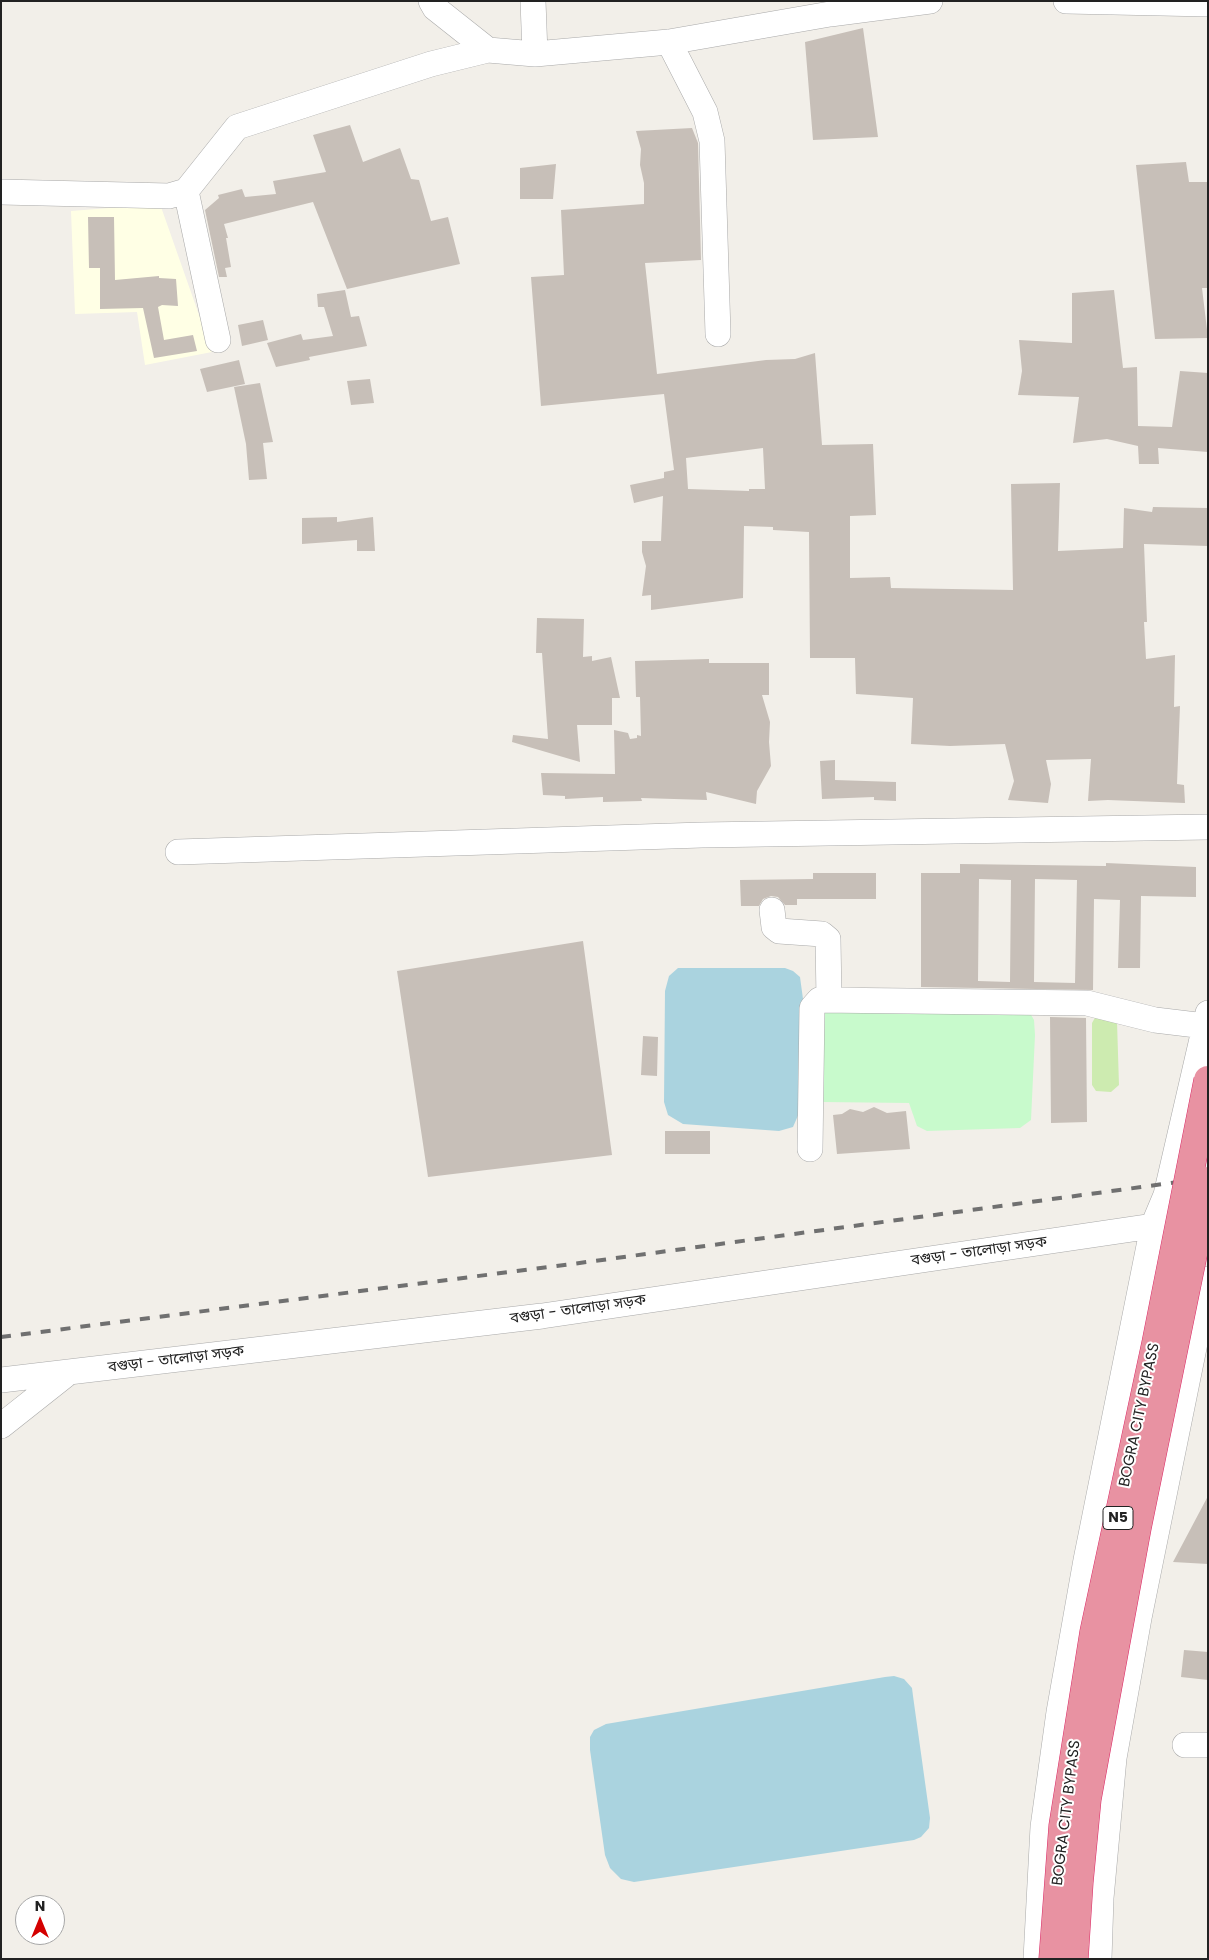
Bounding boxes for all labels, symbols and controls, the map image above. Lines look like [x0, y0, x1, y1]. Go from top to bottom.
street label: বগুড়া - তালোড়া সড়ক [910, 1234, 1048, 1270]
street label: বগুড়া - তালোড়া সড়ক [509, 1292, 647, 1328]
street label: BOGRA CITY BYPASS [1116, 1342, 1164, 1488]
street label: বগুড়া - তালোড়া সড়ক [107, 1343, 245, 1377]
road number: N5 [1103, 1506, 1133, 1530]
street label: BOGRA CITY BYPASS [1049, 1739, 1085, 1887]
north arrow [15, 1895, 65, 1945]
text: N [35, 1896, 45, 1916]

